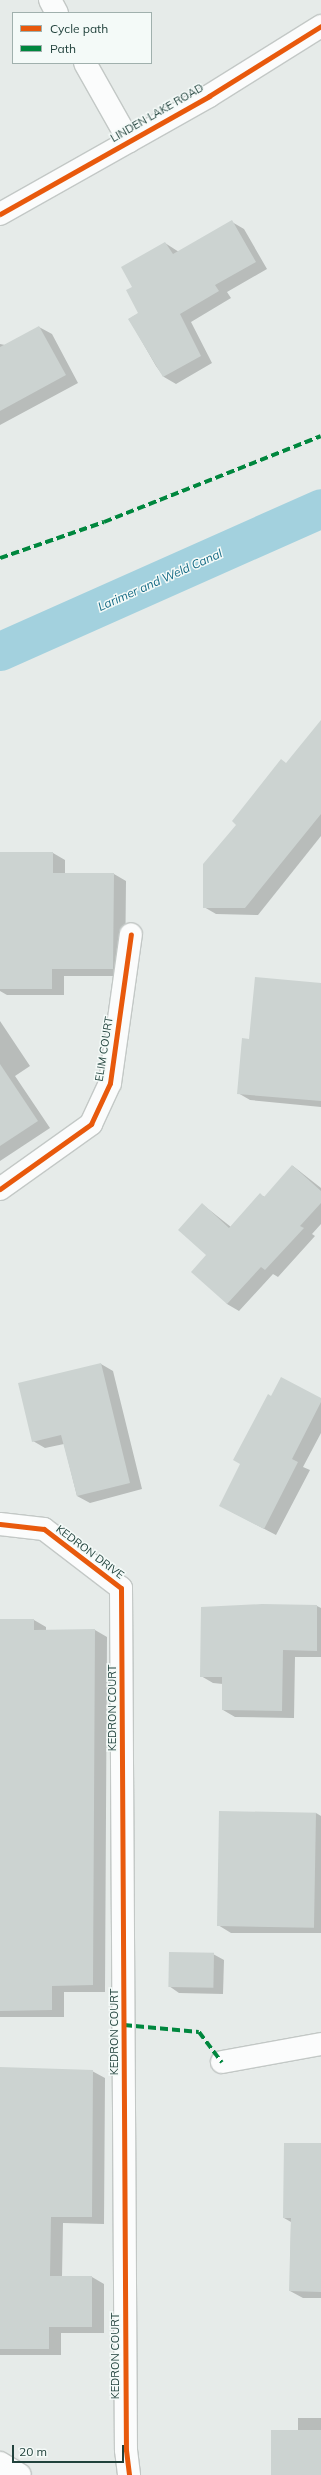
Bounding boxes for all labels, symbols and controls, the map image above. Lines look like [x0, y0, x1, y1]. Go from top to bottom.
legend [12, 12, 152, 64]
text: Cycle path [50, 21, 108, 36]
text: Path [50, 41, 76, 56]
street label: LINDEN LAKE ROAD [108, 81, 206, 145]
water label: Larimer and Weld Canal [96, 546, 224, 614]
street label: ELIM COURT [92, 1016, 116, 1082]
street label: KEDRON DRIVE [53, 1522, 127, 1582]
street label: KEDRON COURT [105, 1665, 119, 1751]
street label: KEDRON COURT [107, 1989, 121, 2075]
street label: KEDRON COURT [108, 2313, 122, 2399]
scale bar [14, 2437, 126, 2463]
text: 20 m [19, 2444, 47, 2459]

